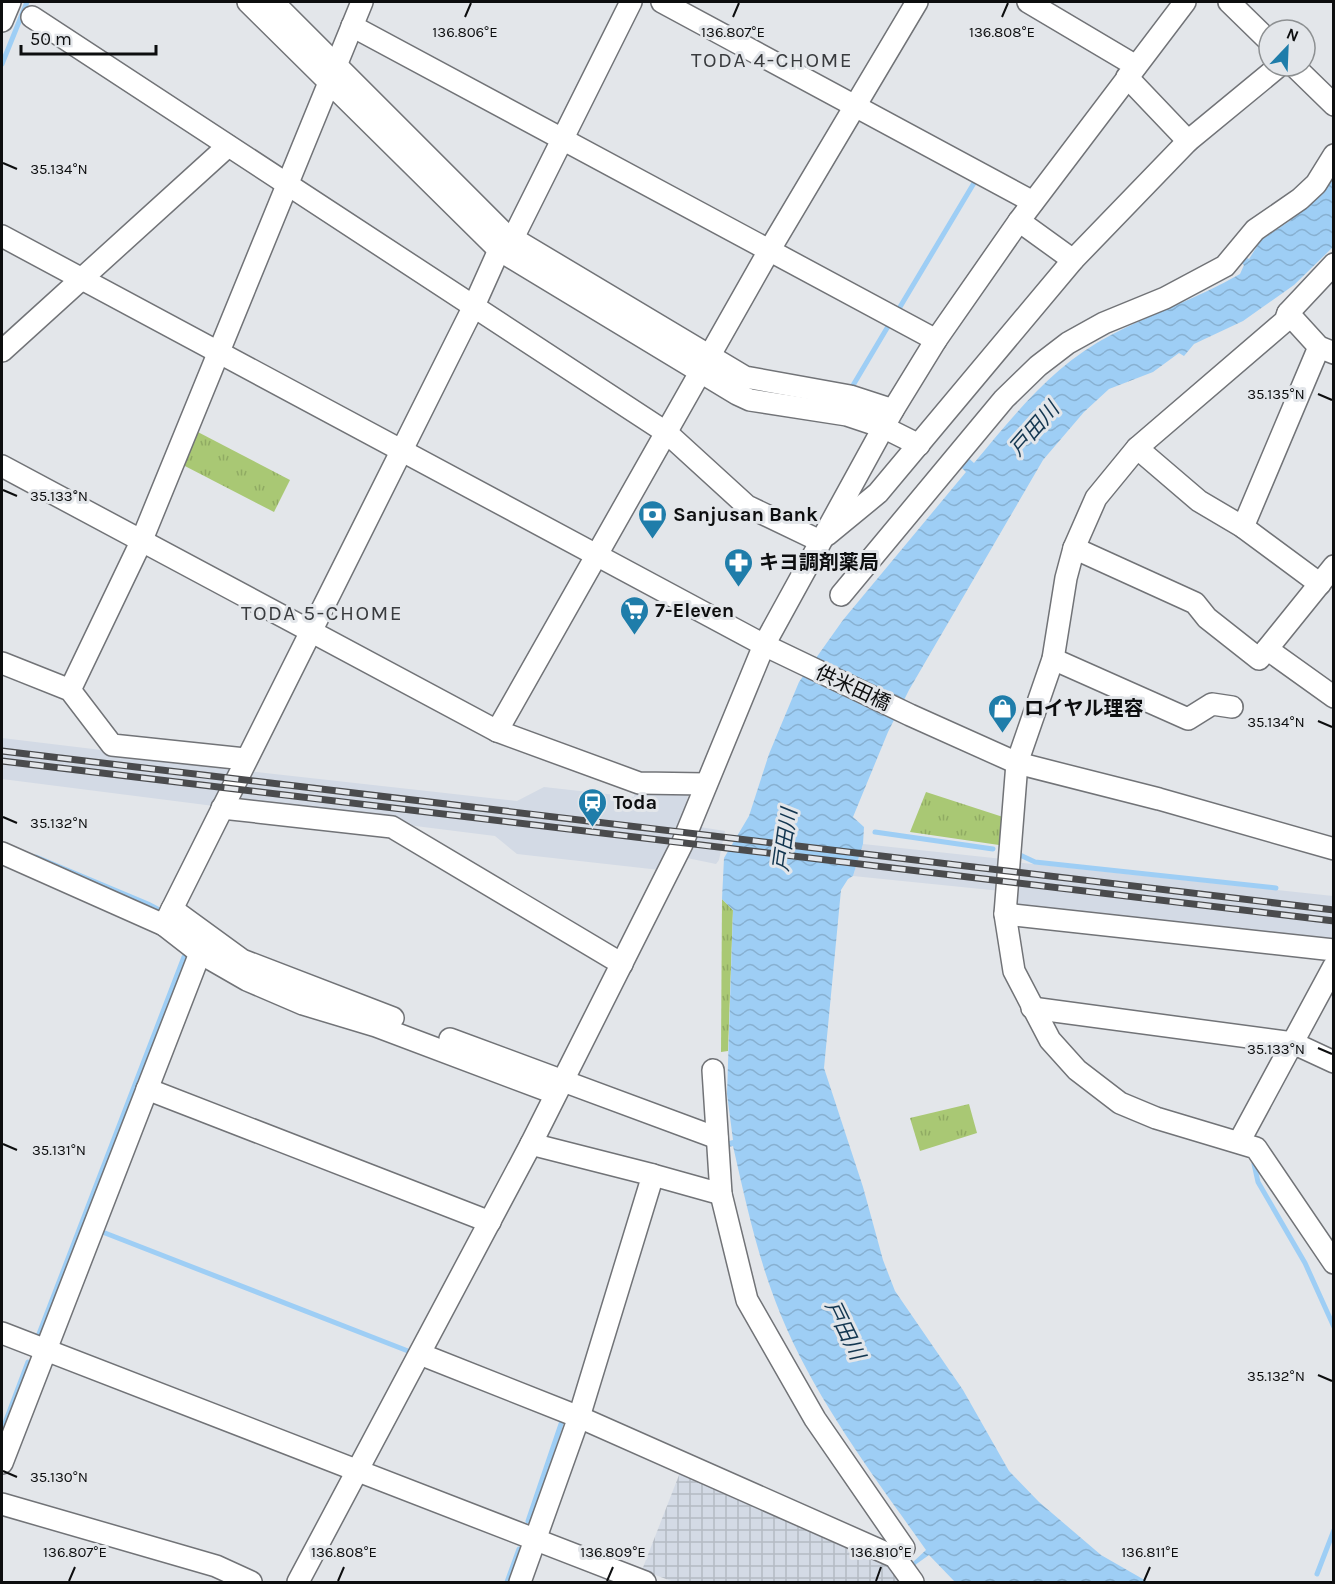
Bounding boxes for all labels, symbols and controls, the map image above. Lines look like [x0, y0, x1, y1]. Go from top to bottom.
scale bar [21, 18, 156, 56]
north arrow [1257, 18, 1317, 78]
text: 136.806°E [432, 23, 498, 41]
text: 136.807°E [701, 23, 765, 41]
text: 136.808°E [969, 23, 1035, 41]
text: N [1284, 24, 1302, 46]
text: 50 m [30, 28, 72, 50]
district label: TODA 4-CHOME [691, 48, 853, 72]
text: 35.134°N [30, 160, 88, 178]
text: 35.135°N [1247, 385, 1305, 403]
water label: 戸田川 [1004, 396, 1065, 461]
text: 35.133°N [30, 487, 88, 505]
bank icon: Sanjusan Bank [636, 498, 668, 540]
place label: Sanjusan Bank [673, 503, 818, 526]
pharmacy icon: キヨ調剤薬局 [722, 546, 754, 588]
place label: キヨ調剤薬局 [759, 551, 879, 574]
supermarket icon: 7-Eleven [618, 594, 650, 636]
place label: 7-Eleven [655, 599, 734, 622]
district label: TODA 5-CHOME [241, 601, 403, 625]
street label: 供米田橋 [812, 661, 894, 715]
shop icon: ロイヤル理容 [987, 692, 1019, 734]
place label: ロイヤル理容 [1024, 697, 1143, 720]
text: 35.134°N [1247, 713, 1305, 731]
station icon: Toda [576, 786, 608, 828]
place label: Toda [613, 791, 657, 814]
water label: 戸田川 [769, 805, 802, 873]
text: 35.132°N [30, 814, 88, 832]
text: 35.133°N [1247, 1040, 1305, 1058]
text: 35.131°N [32, 1141, 86, 1159]
water label: 戸田川 [820, 1296, 870, 1365]
text: 35.132°N [1247, 1367, 1305, 1385]
text: 35.130°N [30, 1468, 88, 1486]
text: 136.807°E [43, 1543, 107, 1561]
text: 136.808°E [311, 1543, 377, 1561]
text: 136.809°E [580, 1543, 646, 1561]
text: 136.810°E [850, 1543, 912, 1561]
text: 136.811°E [1121, 1543, 1179, 1561]

